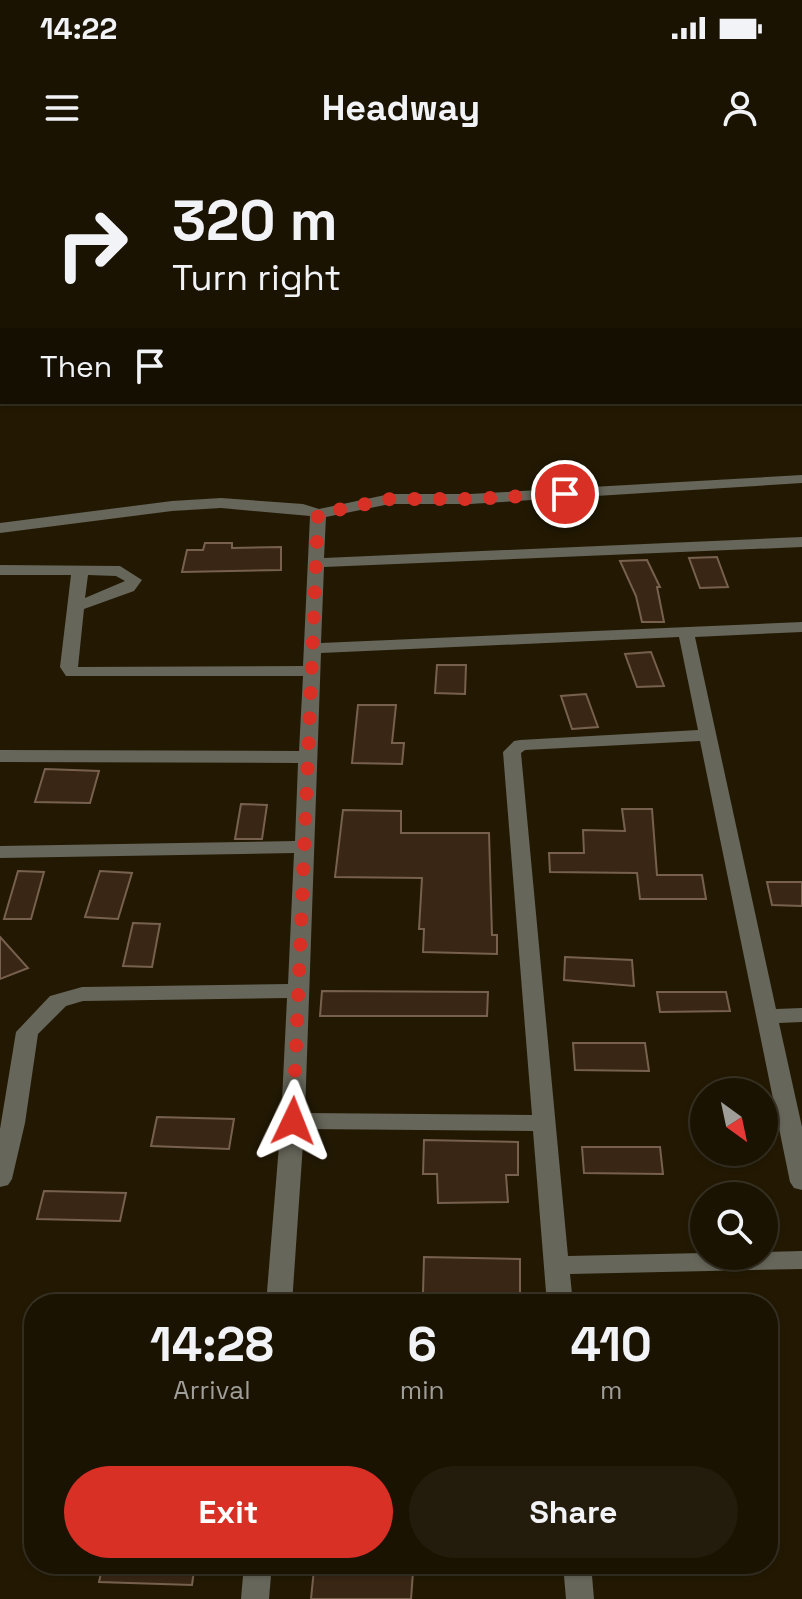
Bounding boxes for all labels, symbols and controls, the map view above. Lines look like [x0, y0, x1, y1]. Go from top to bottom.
text: 14:22 [40, 9, 117, 48]
text: Headway [322, 85, 480, 131]
icon: menu [40, 86, 84, 130]
icon: person [718, 86, 762, 130]
text: 320 m [172, 185, 338, 256]
icon: right [40, 192, 144, 296]
text: Turn right [172, 255, 341, 301]
icon: arrive [128, 344, 172, 388]
text: Then [40, 347, 112, 386]
pin [531, 460, 599, 528]
icon: arrive [543, 472, 587, 516]
north arrow [690, 1078, 778, 1166]
map controls [690, 1078, 778, 1270]
position arrow [251, 1079, 335, 1163]
button: search [690, 1182, 778, 1270]
text: 14:28 [150, 1314, 274, 1375]
text: 6 [407, 1314, 437, 1375]
text: 410 [570, 1314, 652, 1375]
text: Arrival [173, 1373, 251, 1407]
text: min [400, 1373, 444, 1407]
text: m [600, 1373, 622, 1407]
button: Exit [64, 1466, 393, 1558]
button: Share [409, 1466, 738, 1558]

